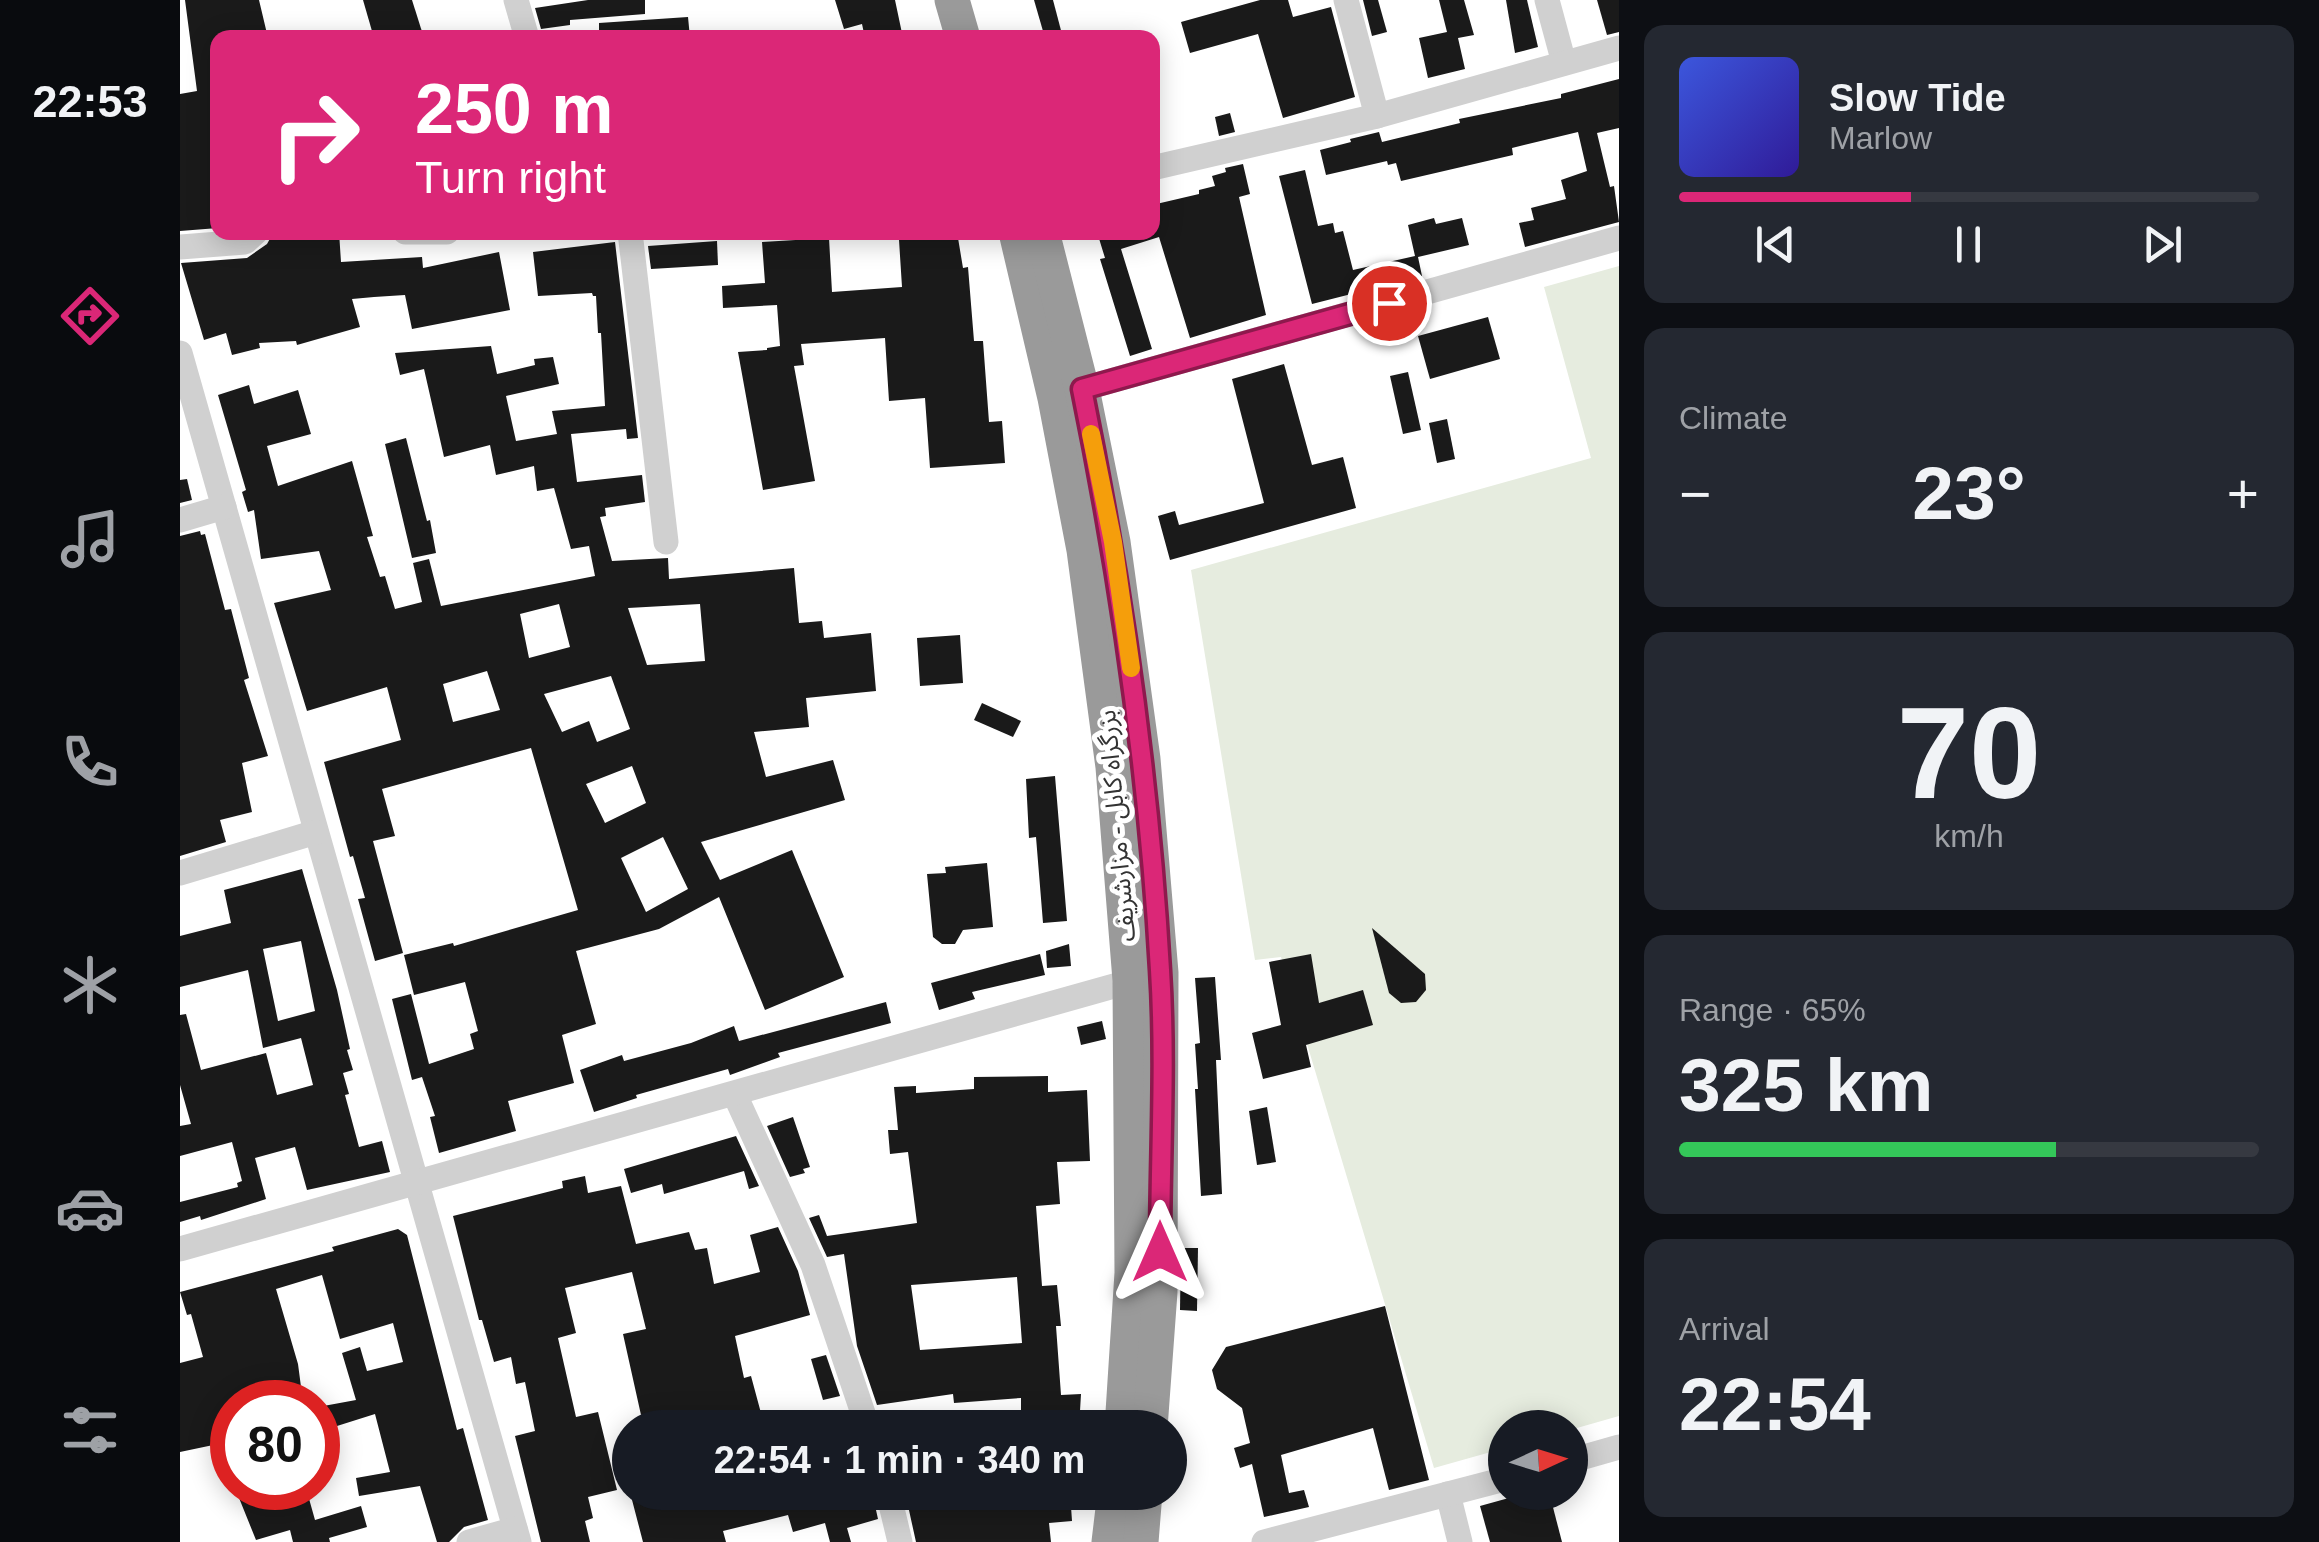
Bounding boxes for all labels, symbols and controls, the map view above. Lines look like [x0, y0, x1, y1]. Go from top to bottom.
icon: right [250, 70, 380, 200]
text: 250 m [415, 70, 613, 148]
text: 22:53 [32, 76, 148, 127]
text: Slow Tide [1829, 77, 2006, 119]
text: Marlow [1829, 120, 1932, 156]
text: Turn right [415, 152, 606, 203]
icon: previous [1748, 217, 1803, 272]
icon: pause [1941, 217, 1996, 272]
icon: next [2135, 217, 2190, 272]
pin [1347, 261, 1432, 346]
icon: arrive [1362, 276, 1417, 331]
icon: directions [55, 281, 125, 351]
text: Climate [1679, 400, 1787, 436]
text: 23° [1912, 451, 2026, 535]
text: − [1679, 463, 1711, 525]
text: + [2227, 463, 2259, 525]
icon: music [55, 504, 125, 574]
text: 70 [1897, 680, 2041, 826]
street label: بزرگراه کابل - مزارشریف [1092, 709, 1141, 943]
icon: phone [55, 727, 125, 797]
text: km/h [1934, 818, 2004, 854]
icon: climate [55, 950, 125, 1020]
text: Range · 65% [1679, 992, 1866, 1028]
text: 325 km [1679, 1043, 1933, 1127]
icon: car [55, 1173, 125, 1243]
position arrow [1108, 1200, 1212, 1304]
text: Arrival [1679, 1311, 1770, 1347]
text: 22:54 [1679, 1362, 1871, 1446]
speed limit sign: 80 [210, 1380, 340, 1510]
icon: filters [55, 1395, 125, 1465]
north arrow [1488, 1410, 1588, 1510]
map controls [1488, 1410, 1588, 1510]
text: 22:54 · 1 min · 340 m [714, 1439, 1085, 1481]

